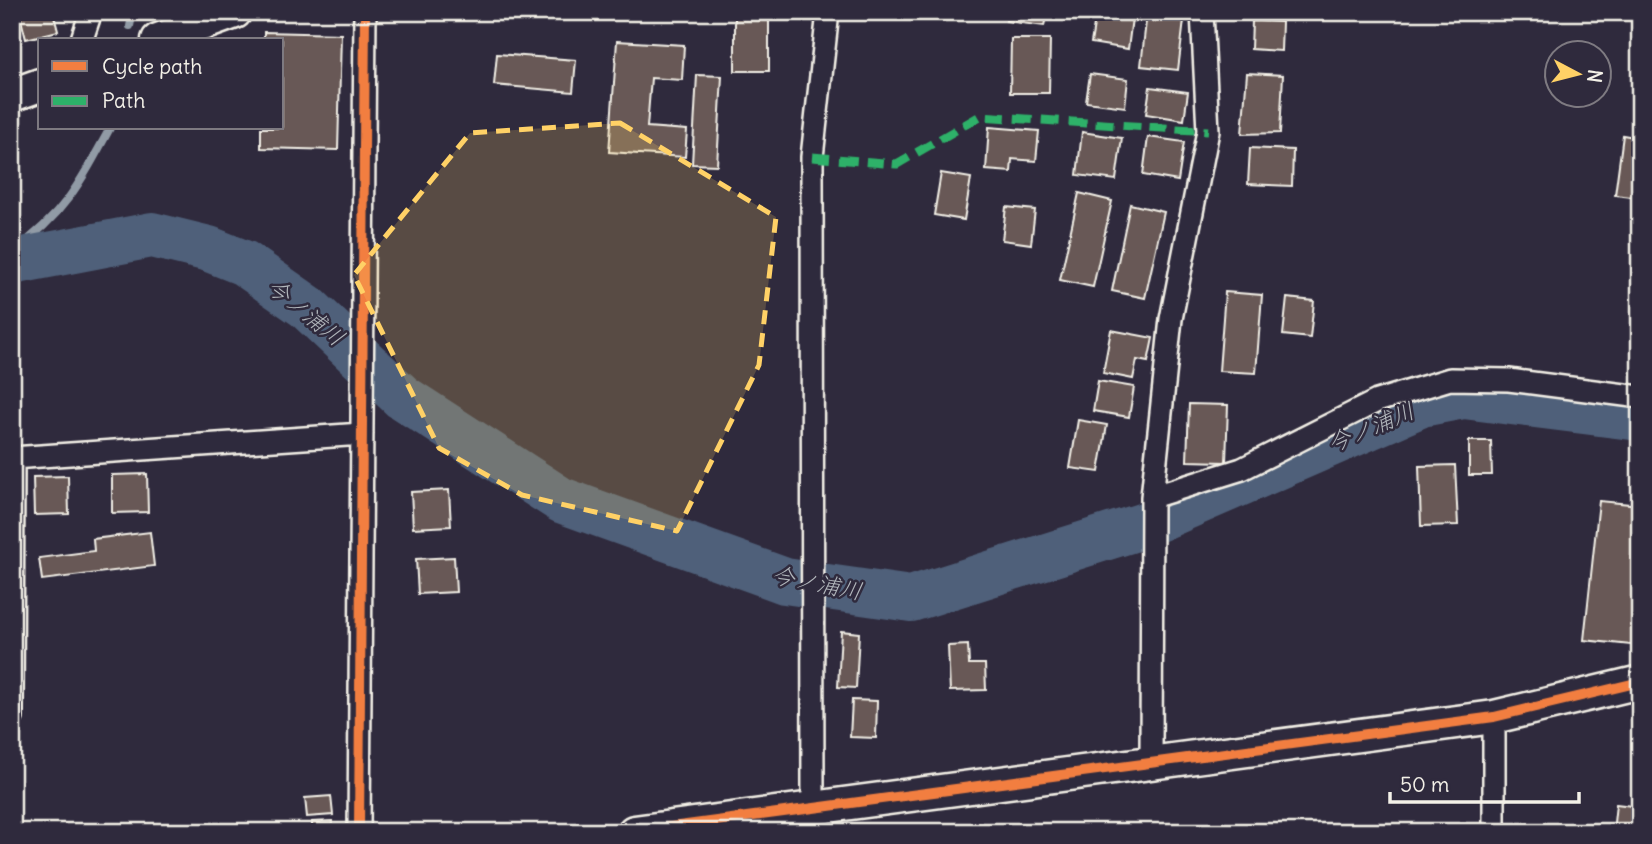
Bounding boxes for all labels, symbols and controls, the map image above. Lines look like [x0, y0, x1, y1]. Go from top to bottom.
legend [38, 38, 284, 130]
north arrow [1544, 38, 1614, 108]
text: Cycle path [102, 53, 202, 80]
text: N [1582, 68, 1608, 84]
text: Path [102, 87, 145, 114]
water label: 今ノ浦川 [261, 271, 351, 352]
water label: 今ノ浦川 [1323, 395, 1419, 458]
water label: 今ノ浦川 [769, 559, 865, 606]
scale bar [1390, 760, 1578, 804]
text: 50 m [1400, 771, 1449, 798]

